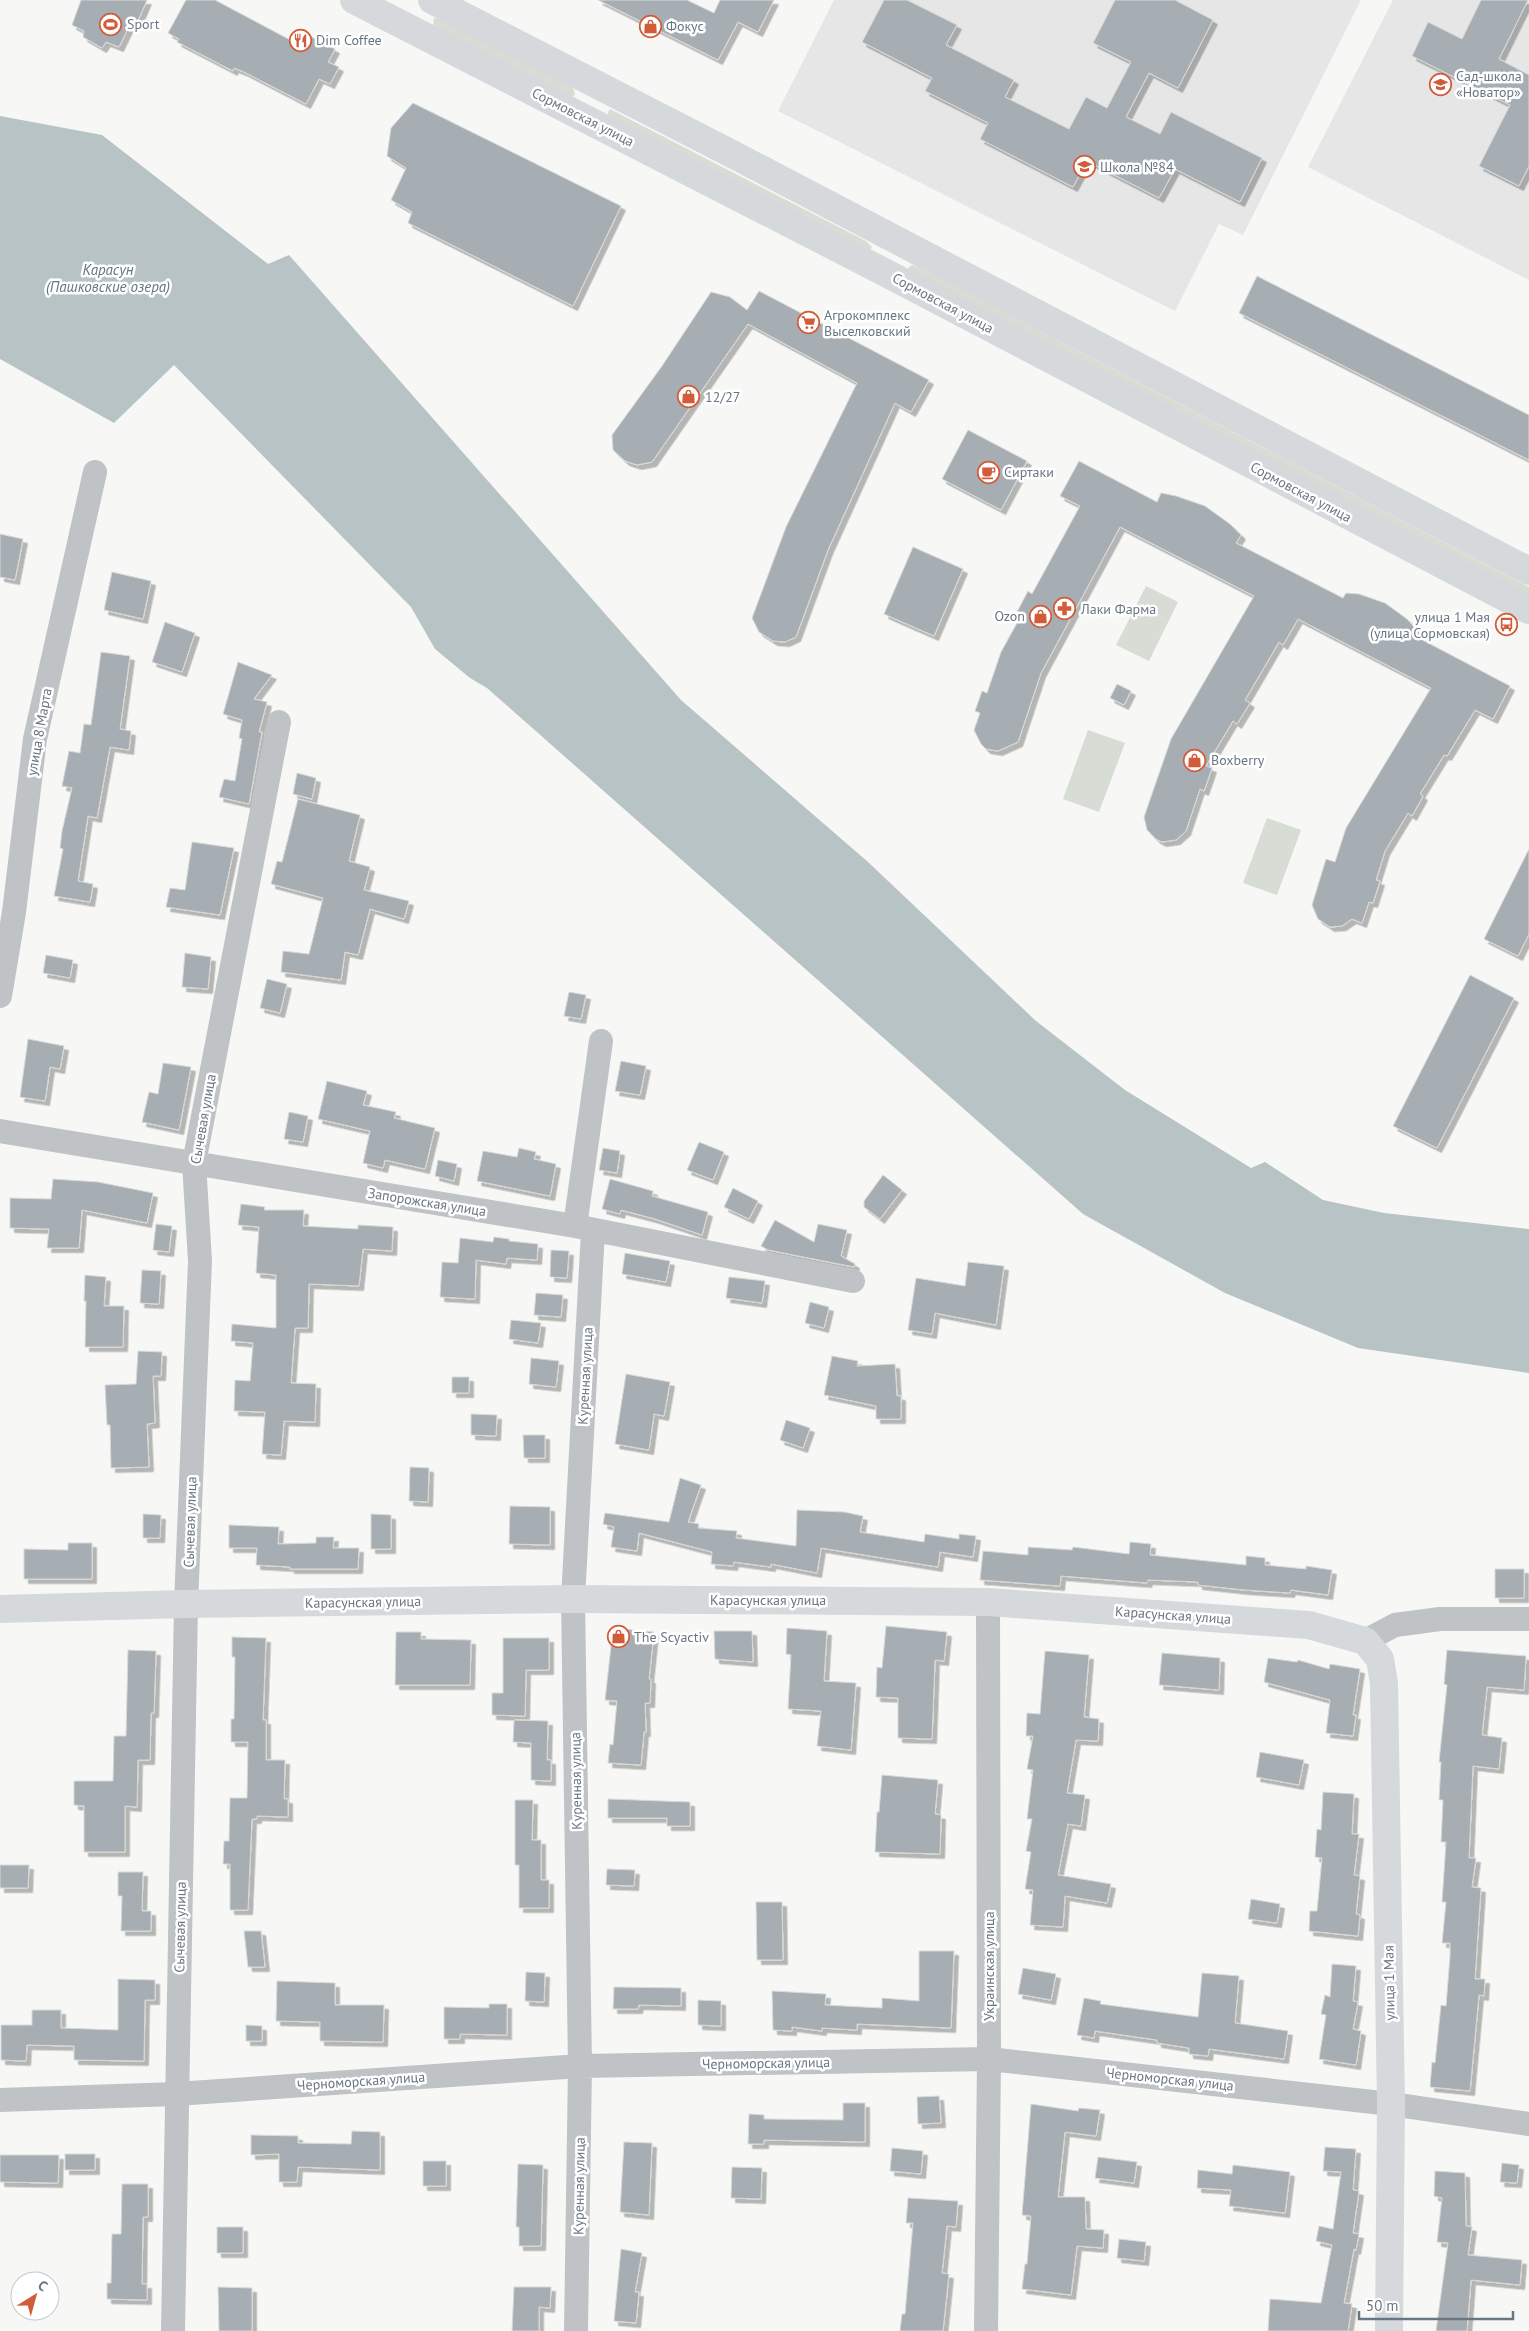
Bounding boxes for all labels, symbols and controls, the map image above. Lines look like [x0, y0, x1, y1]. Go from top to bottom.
sports icon: Sport [99, 12, 123, 36]
shop icon: Фокус [638, 14, 662, 38]
place label: Sport [127, 15, 160, 33]
place label: Фокус [666, 17, 704, 35]
restaurant icon: Dim Coffee [288, 28, 312, 52]
place label: Dim Coffee [316, 31, 382, 49]
place label: Сад-школа «Новатор» [1456, 67, 1522, 101]
school or university icon: Сад-школа «Новатор» [1428, 72, 1452, 96]
street label: Сормовская улица [529, 84, 637, 150]
school or university icon: Школа №84 [1072, 155, 1096, 179]
place label: Школа №84 [1100, 158, 1174, 176]
water label: Карасун (Пашковские озера) [46, 260, 170, 296]
street label: Сормовская улица [889, 269, 997, 337]
place label: Агрокомплекс Выселковский [824, 306, 911, 340]
supermarket icon: Агрокомплекс Выселковский [796, 311, 820, 335]
shop icon: 12/27 [677, 385, 701, 409]
place label: 12/27 [705, 388, 740, 406]
street label: Сормовская улица [1247, 458, 1355, 526]
cafe icon: Сиртаки [976, 460, 1000, 484]
place label: Сиртаки [1004, 463, 1054, 481]
pharmacy icon: Лаки Фарма [1053, 597, 1077, 621]
place label: Лаки Фарма [1080, 600, 1156, 618]
shop icon: Ozon [1029, 604, 1053, 628]
place label: Ozon [995, 607, 1025, 625]
place label: улица 1 Мая (улица Сормовская) [1370, 608, 1490, 642]
bus stop icon: улица 1 Мая (улица Сормовская) [1494, 613, 1518, 637]
street label: улица 8 Марта [22, 687, 56, 777]
shop icon: Boxberry [1183, 748, 1207, 772]
place label: Boxberry [1211, 751, 1265, 769]
street label: Сычевая улица [186, 1072, 220, 1165]
street label: Запорожская улица [367, 1184, 488, 1220]
street label: Куренная улица [573, 1327, 597, 1425]
street label: Сычевая улица [179, 1476, 201, 1568]
street label: Карасунская улица [710, 1591, 826, 1609]
street label: Карасунская улица [305, 1592, 421, 1612]
street label: Карасунская улица [1114, 1602, 1232, 1628]
shop icon: The Scyactiv [606, 1625, 630, 1649]
place label: The Scyactiv [634, 1628, 709, 1646]
street label: Куренная улица [566, 1732, 586, 1830]
street label: Сычевая улица [170, 1881, 190, 1973]
street label: Украинская улица [980, 1911, 998, 2021]
street label: улица 1 Мая [1379, 1945, 1399, 2021]
street label: Черноморская улица [702, 2053, 830, 2073]
street label: Черноморская улица [1105, 2063, 1235, 2095]
street label: Черноморская улица [296, 2068, 426, 2094]
street label: Куренная улица [569, 2137, 589, 2235]
north arrow [10, 2271, 60, 2321]
text: С [34, 2276, 52, 2295]
scale bar [1359, 2288, 1513, 2320]
text: 50 m [1366, 2296, 1399, 2315]

